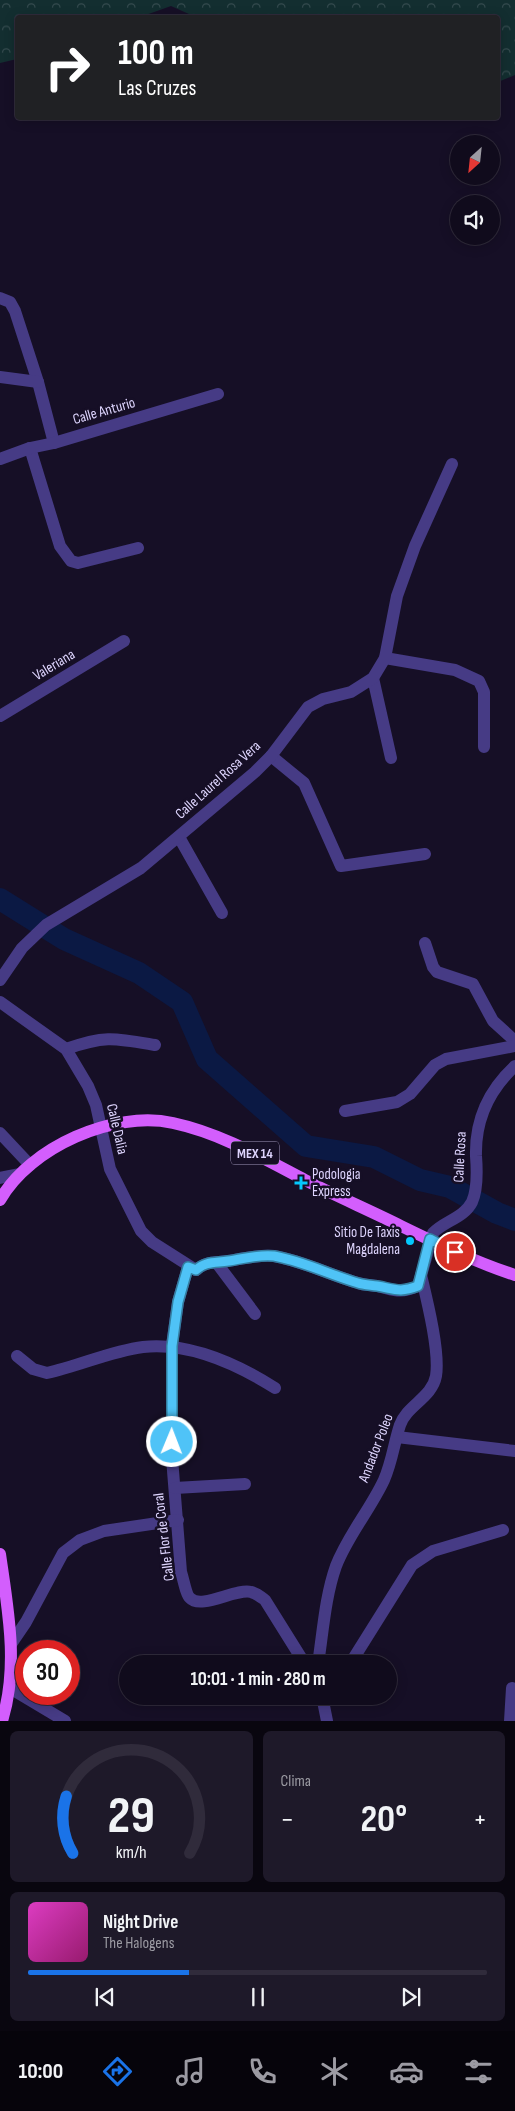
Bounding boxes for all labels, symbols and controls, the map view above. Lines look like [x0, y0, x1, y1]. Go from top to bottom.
text: 100 m [118, 32, 194, 75]
icon: right [35, 35, 100, 100]
text: Las Cruzes [118, 75, 196, 102]
north arrow [450, 135, 500, 185]
map controls [450, 135, 500, 245]
button: sound [450, 195, 500, 245]
street label: Calle Anturio [71, 393, 137, 429]
street label: Valeriana [29, 645, 79, 685]
street label: Calle Laurel Rosa Vera [171, 737, 265, 823]
street label: Calle Dalia [102, 1102, 132, 1156]
street label: Calle Rosa [449, 1131, 471, 1183]
road number: MEX 14 [231, 1142, 279, 1164]
place label: Podologia Express [312, 1165, 361, 1201]
marker: Podologia Express [294, 1176, 308, 1190]
place label: Sitio De Taxis Magdalena [334, 1223, 400, 1259]
pin [434, 1231, 476, 1273]
marker: Sitio De Taxis Magdalena [404, 1235, 416, 1247]
icon: arrive [441, 1238, 469, 1266]
street label: Andador Poleo [354, 1411, 398, 1486]
position arrow [145, 1415, 197, 1467]
street label: Calle Flor de Coral [149, 1492, 179, 1582]
speed limit sign: 30 [15, 1640, 80, 1705]
text: 10:01 · 1 min · 280 m [190, 1668, 326, 1691]
text: Clima [281, 1772, 311, 1791]
text: 29 [108, 1785, 155, 1848]
text: 20° [360, 1797, 407, 1842]
text: − [281, 1803, 294, 1836]
text: + [473, 1803, 487, 1836]
text: km/h [116, 1842, 147, 1863]
text: Night Drive [103, 1911, 178, 1934]
text: The Halogens [103, 1934, 174, 1953]
icon: previous [91, 1983, 119, 2011]
icon: pause [244, 1983, 272, 2011]
icon: next [397, 1983, 425, 2011]
icon: directions [100, 2054, 135, 2089]
icon: music [173, 2054, 208, 2089]
icon: phone [245, 2054, 280, 2089]
icon: climate [317, 2054, 352, 2089]
icon: car [389, 2054, 424, 2089]
icon: filters [461, 2054, 496, 2089]
text: 10:00 [19, 2058, 63, 2085]

